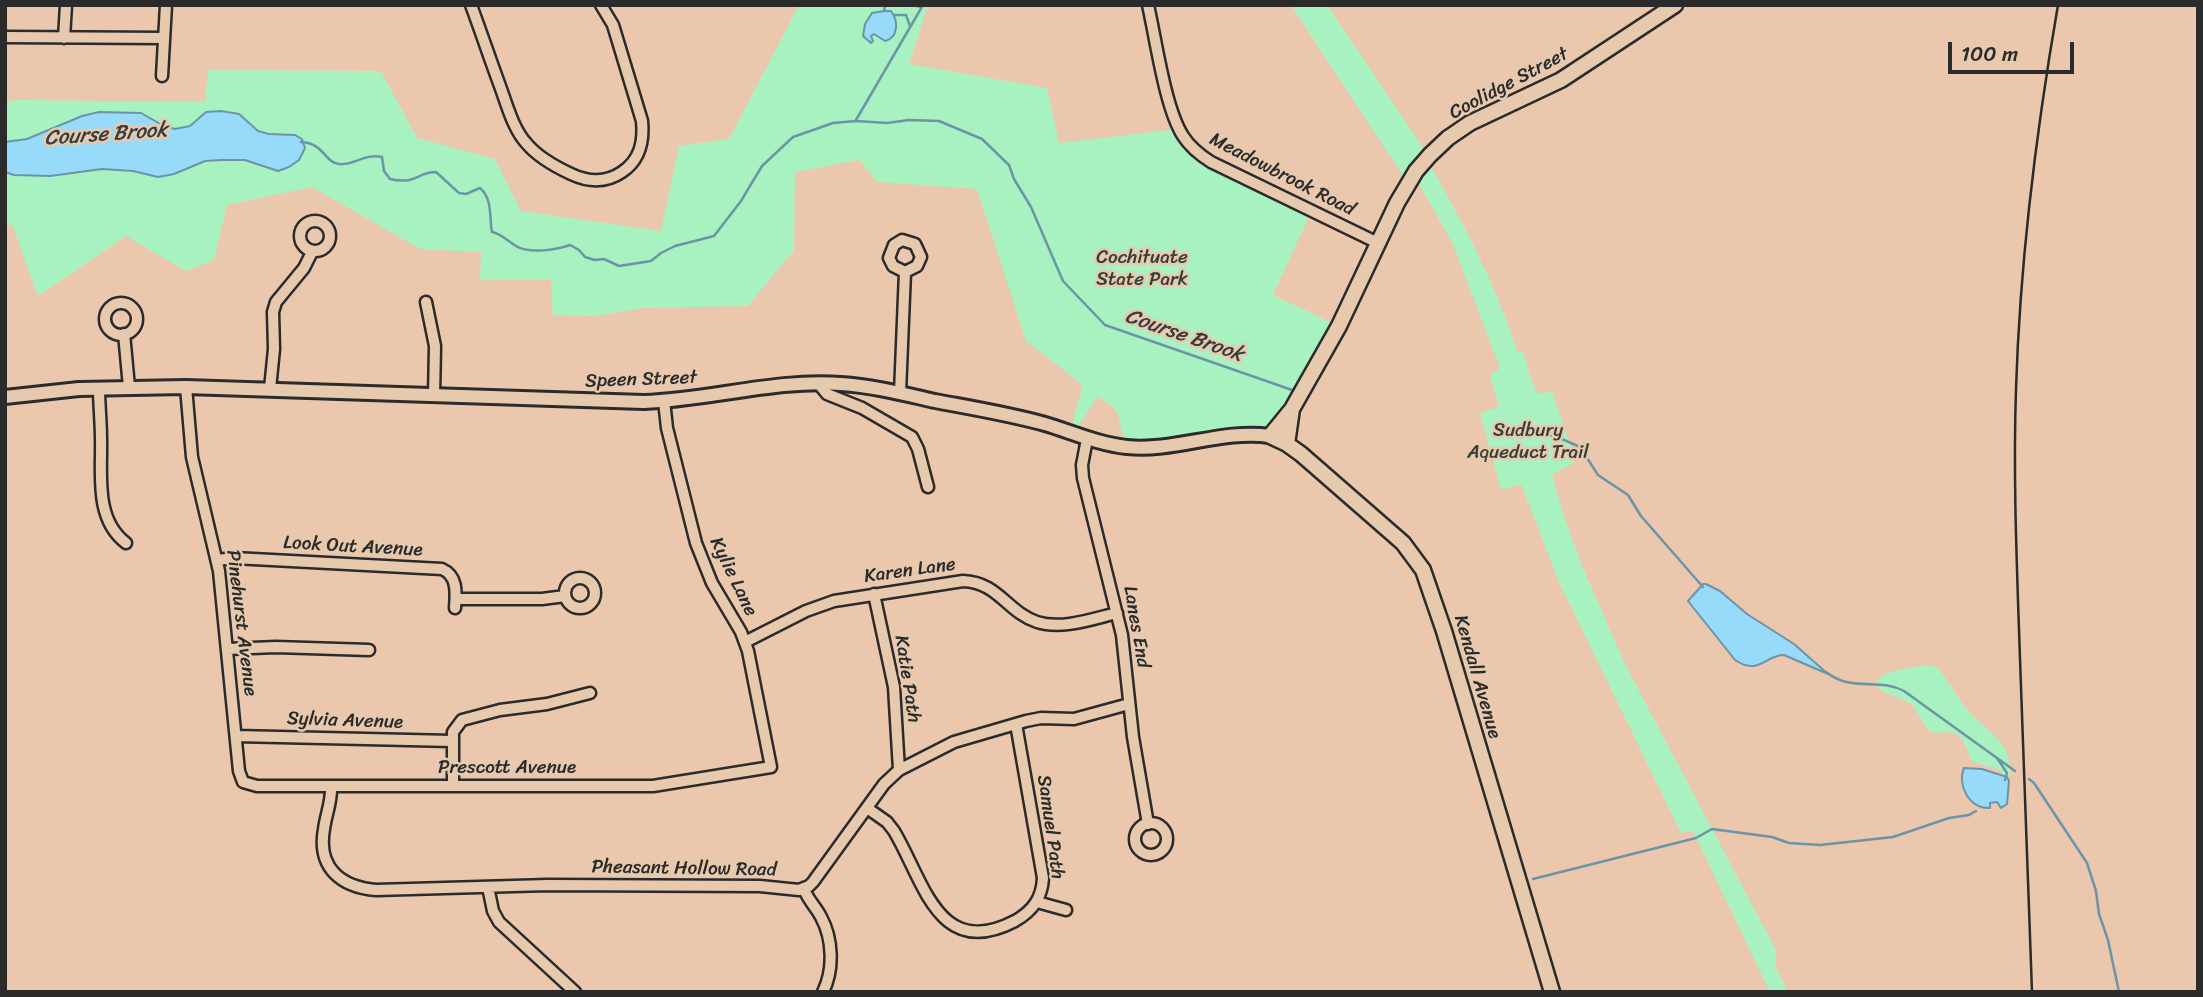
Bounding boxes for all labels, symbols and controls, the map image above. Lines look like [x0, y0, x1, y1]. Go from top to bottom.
scale bar [1951, 28, 2077, 72]
text: 100 m [1961, 35, 2018, 73]
street label: Coolidge Street [1446, 43, 1572, 125]
water label: Course Brook [44, 118, 168, 152]
street label: Meadowbrook Road [1205, 128, 1359, 222]
park label: Cochituate State Park [1096, 247, 1188, 291]
water label: Course Brook [1122, 304, 1246, 368]
street label: Speen Street [585, 367, 697, 393]
park label: Sudbury Aqueduct Trail [1467, 420, 1589, 464]
street label: Look Out Avenue [283, 532, 423, 562]
street label: Kylie Lane [704, 534, 762, 620]
street label: Pinehurst Avenue [221, 548, 261, 698]
street label: Karen Lane [863, 553, 957, 589]
street label: Lanes End [1118, 584, 1154, 670]
street label: Kendall Avenue [1448, 613, 1506, 741]
street label: Katie Path [889, 634, 925, 724]
street label: Sylvia Avenue [286, 708, 404, 734]
street label: Prescott Avenue [438, 757, 576, 779]
street label: Samuel Path [1031, 773, 1069, 881]
street label: Pheasant Hollow Road [591, 856, 777, 882]

